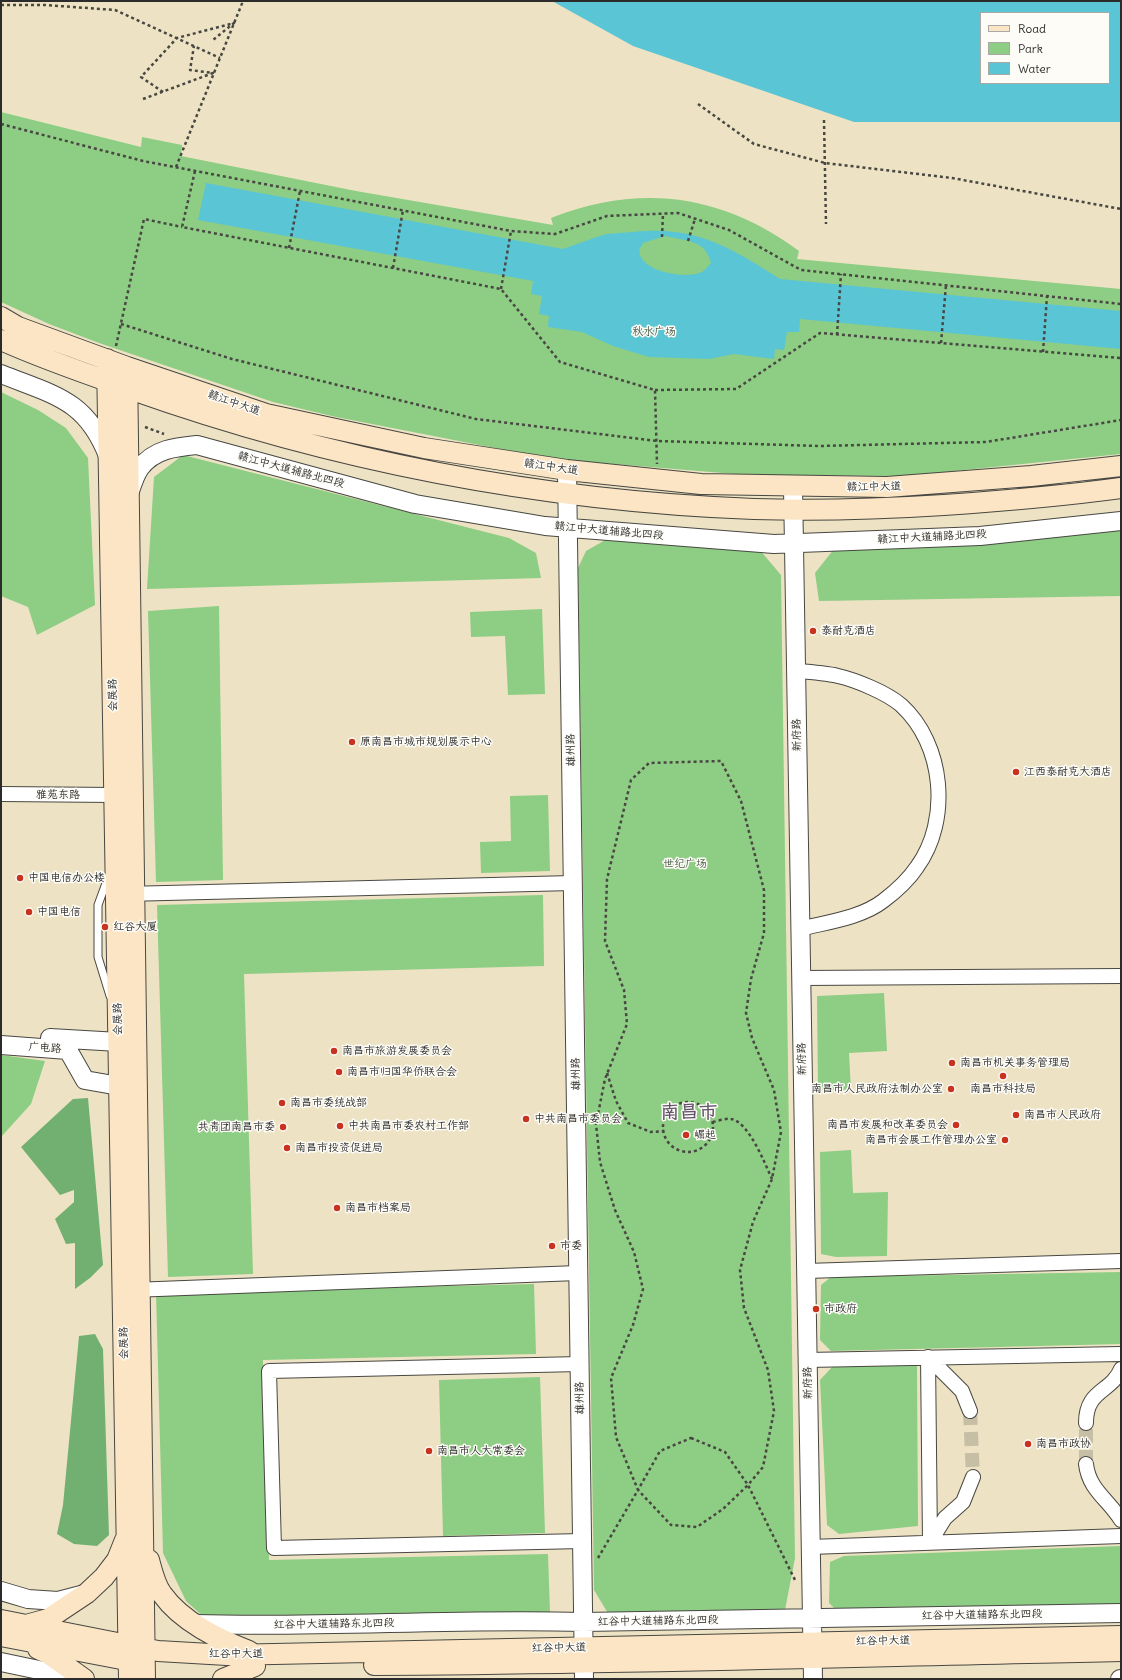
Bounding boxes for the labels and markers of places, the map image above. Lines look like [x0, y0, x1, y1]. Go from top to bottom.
place label: 泰耐克酒店 [821, 624, 876, 638]
marker: 泰耐克酒店 [808, 626, 818, 636]
place label: 原南昌市城市规划展示中心 [360, 735, 492, 749]
marker: 原南昌市城市规划展示中心 [347, 737, 357, 747]
place label: 江西泰耐克大酒店 [1024, 765, 1112, 779]
marker: 江西泰耐克大酒店 [1011, 767, 1021, 777]
place label: 中国电信办公楼 [28, 871, 105, 885]
marker: 中国电信办公楼 [15, 873, 25, 883]
place label: 中国电信 [37, 905, 81, 919]
marker: 中国电信 [24, 907, 34, 917]
place label: 红谷大厦 [113, 920, 157, 934]
marker: 红谷大厦 [100, 922, 110, 932]
place label: 南昌市旅游发展委员会 [342, 1044, 452, 1058]
marker: 南昌市旅游发展委员会 [329, 1046, 339, 1056]
place label: 南昌市机关事务管理局 [960, 1056, 1070, 1070]
marker: 南昌市机关事务管理局 [947, 1058, 957, 1068]
place label: 南昌市归国华侨联合会 [347, 1065, 457, 1079]
marker: 南昌市归国华侨联合会 [334, 1067, 344, 1077]
marker: 南昌市科技局 [998, 1071, 1008, 1081]
place label: 南昌市人民政府法制办公室 [811, 1082, 943, 1096]
place label: 南昌市科技局 [970, 1082, 1036, 1096]
marker: 南昌市人民政府法制办公室 [946, 1084, 956, 1094]
place label: 南昌市委统战部 [290, 1096, 367, 1110]
marker: 南昌市委统战部 [277, 1098, 287, 1108]
place label: 南昌市人民政府 [1024, 1108, 1101, 1122]
marker: 南昌市人民政府 [1011, 1110, 1021, 1120]
place label: 中共南昌市委员会 [534, 1112, 622, 1126]
marker: 中共南昌市委员会 [521, 1114, 531, 1124]
place label: 南昌市发展和改革委员会 [827, 1118, 948, 1132]
place label: 中共南昌市委农村工作部 [348, 1119, 469, 1133]
place label: 共青团南昌市委 [198, 1120, 275, 1134]
marker: 南昌市发展和改革委员会 [951, 1120, 961, 1130]
marker: 中共南昌市委农村工作部 [335, 1121, 345, 1131]
marker: 共青团南昌市委 [278, 1122, 288, 1132]
place label: 崛起 [694, 1128, 716, 1142]
marker: 崛起 [681, 1130, 691, 1140]
place label: 南昌市会展工作管理办公室 [865, 1133, 997, 1147]
marker: 南昌市会展工作管理办公室 [1000, 1135, 1010, 1145]
place label: 南昌市投资促进局 [295, 1141, 383, 1155]
marker: 南昌市投资促进局 [282, 1143, 292, 1153]
place label: 南昌市档案局 [345, 1201, 411, 1215]
marker: 南昌市档案局 [332, 1203, 342, 1213]
place label: 市委 [560, 1239, 582, 1253]
marker: 市委 [547, 1241, 557, 1251]
place label: 市政府 [824, 1302, 857, 1316]
marker: 市政府 [811, 1304, 821, 1314]
place label: 南昌市政协 [1036, 1437, 1091, 1451]
marker: 南昌市政协 [1023, 1439, 1033, 1449]
place label: 南昌市人大常委会 [437, 1444, 525, 1458]
marker: 南昌市人大常委会 [424, 1446, 434, 1456]

